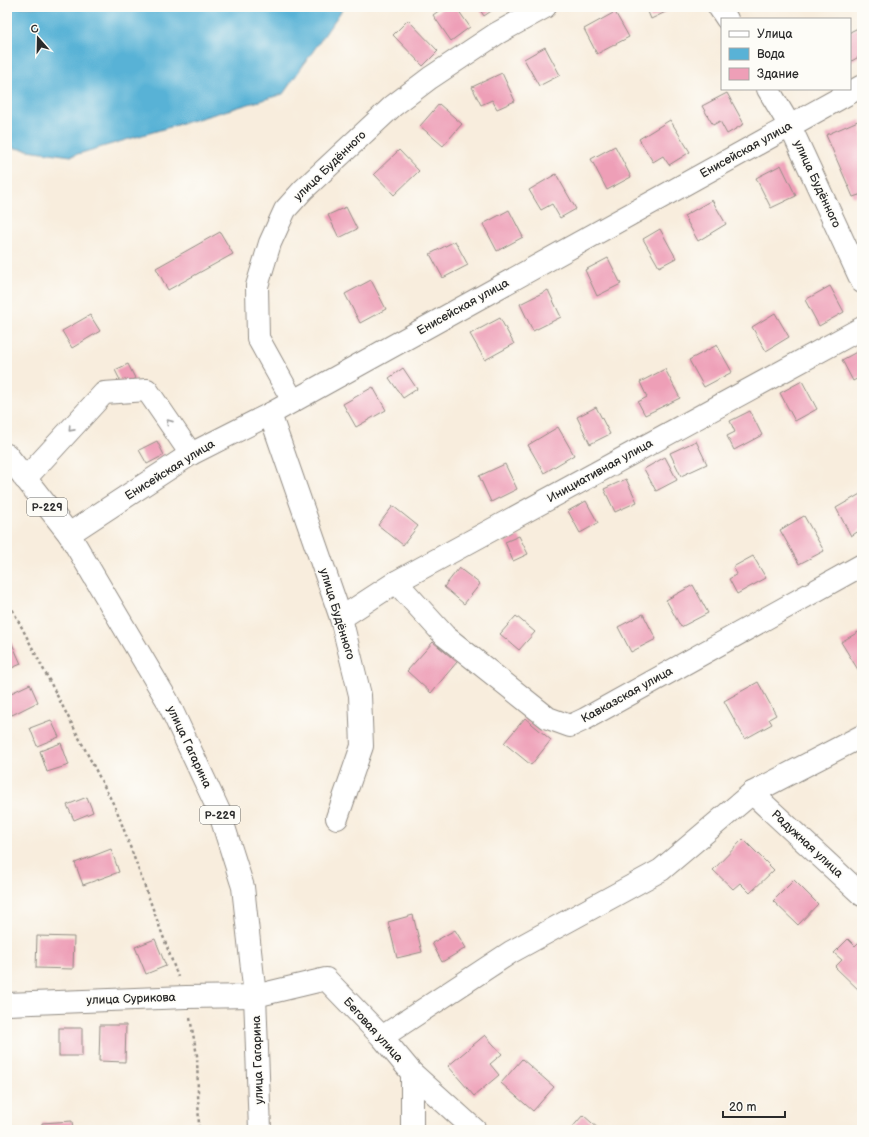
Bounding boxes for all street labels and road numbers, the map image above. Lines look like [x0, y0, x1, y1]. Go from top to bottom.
street label: Енисейская улица [697, 118, 795, 182]
street label: улица Будённого [291, 128, 369, 204]
street label: улица Будённого [790, 138, 844, 230]
street label: Енисейская улица [414, 275, 512, 339]
street label: Енисейская улица [122, 436, 218, 504]
street label: Инициативная улица [544, 436, 656, 506]
road number: Р-229 [27, 498, 67, 516]
street label: улица Будённого [316, 567, 358, 661]
street label: Кавказская улица [579, 664, 675, 726]
street label: улица Гагарина [163, 703, 215, 791]
road number: Р-229 [200, 806, 240, 824]
street label: Радужная улица [768, 807, 846, 881]
street label: улица Сурикова [86, 990, 176, 1008]
street label: Беговая улица [340, 994, 406, 1066]
street label: улица Гагарина [249, 1015, 267, 1105]

